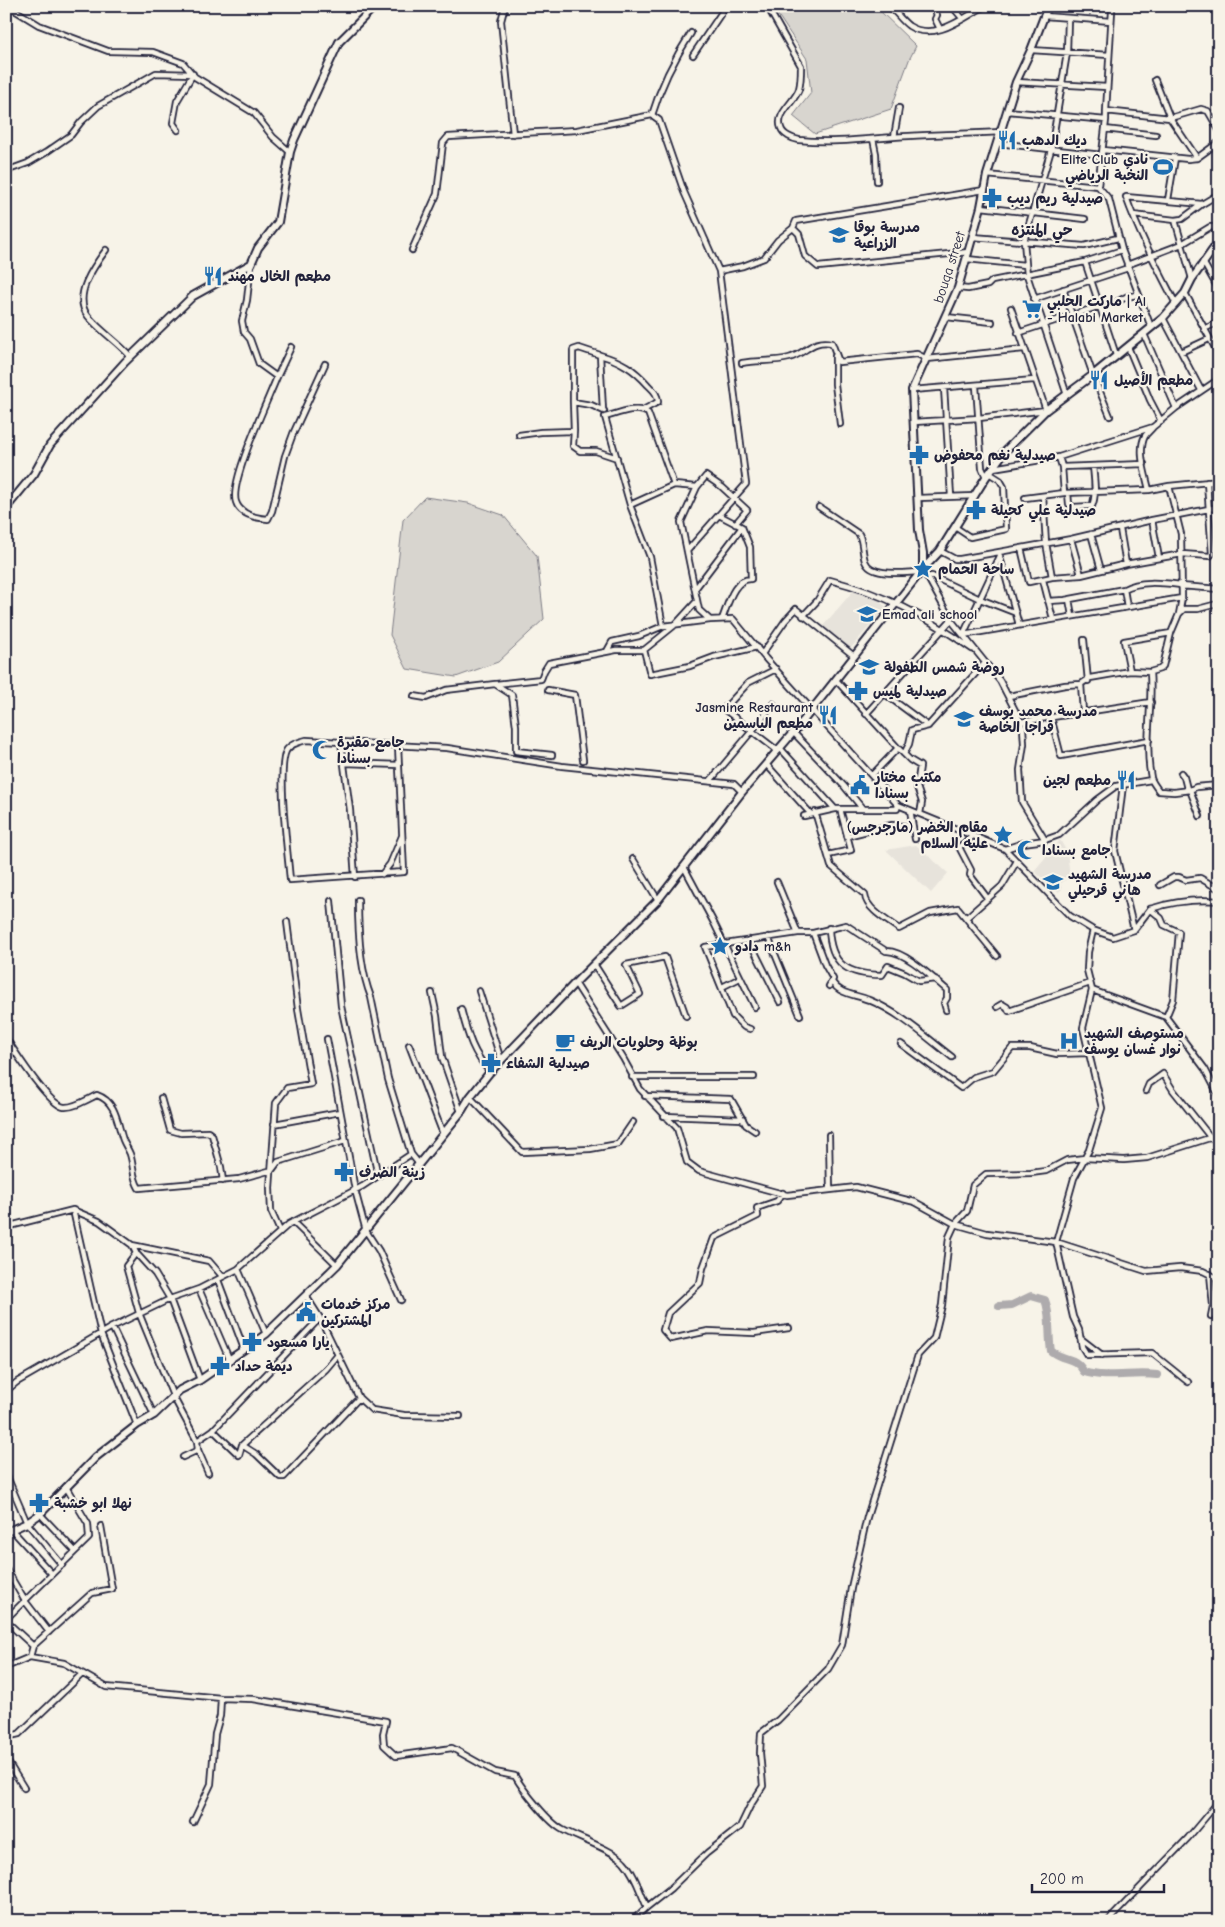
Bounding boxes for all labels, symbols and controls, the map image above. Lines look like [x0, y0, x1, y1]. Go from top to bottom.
restaurant icon: ديك الدهب [996, 129, 1018, 151]
place label: ديك الدهب [1022, 132, 1087, 149]
place label: Elite Club نادي النخبة الرياضي [1061, 151, 1148, 188]
sports icon: Elite Club نادي النخبة الرياضي [1152, 156, 1174, 178]
pharmacy icon: صيدلية ريم ديب [981, 187, 1003, 209]
place label: صيدلية ريم ديب [1007, 190, 1103, 209]
place label: مدرسة بوقا الزراعية [854, 219, 920, 252]
district label: حي المنتزه [1011, 221, 1073, 244]
school or university icon: مدرسة بوقا الزراعية [828, 224, 850, 246]
street label: bouqa street [930, 228, 969, 305]
restaurant icon: مطعم الخال مهند [202, 265, 224, 287]
place label: مطعم الخال مهند [228, 268, 331, 287]
place label: ماركت الحلبي | Al - Halabi Market [1047, 293, 1146, 326]
supermarket icon: ماركت الحلبي | Al - Halabi Market [1021, 298, 1043, 320]
restaurant icon: مطعم الأصيل [1088, 369, 1110, 391]
place label: مطعم الأصيل [1114, 370, 1193, 391]
pharmacy icon: صيدلية نغم محفوض [908, 444, 930, 466]
place label: صيدلية نغم محفوض [934, 447, 1056, 466]
pharmacy icon: صيدلية علي كحيلة [965, 499, 987, 521]
place label: صيدلية علي كحيلة [991, 502, 1096, 523]
place icon: ساحة الحمام [912, 558, 934, 580]
place label: ساحة الحمام [938, 561, 1014, 580]
school or university icon: Emad ali school [856, 603, 878, 625]
place label: Emad ali school [882, 606, 977, 623]
school or university icon: روضة شمس الطفولة [858, 656, 880, 678]
place label: روضة شمس الطفولة [884, 659, 1005, 676]
pharmacy icon: صيدلية لميس [847, 680, 869, 702]
place label: صيدلية لميس [873, 683, 947, 700]
place label: Jasmine Restaurant مطعم الياسمين [695, 699, 813, 734]
place label: مدرسة محمد يوسف قراجا الخاصة [979, 703, 1097, 736]
restaurant icon: Jasmine Restaurant مطعم الياسمين [817, 704, 839, 726]
school or university icon: مدرسة محمد يوسف قراجا الخاصة [953, 708, 975, 730]
place label: جامع مقبرة بسنادا [337, 734, 405, 767]
mosque icon: جامع مقبرة بسنادا [311, 739, 333, 761]
place label: مكتب مختار بسنادا [873, 769, 941, 802]
restaurant icon: مطعم لجين [1115, 769, 1137, 791]
place label: مطعم لجين [1043, 772, 1111, 791]
public building icon: مكتب مختار بسنادا [849, 774, 871, 796]
place label: مقام الخضر (مارجرجس) عليه السلام [847, 819, 989, 854]
place icon: مقام الخضر (مارجرجس) عليه السلام [992, 824, 1014, 846]
mosque icon: جامع بسنادا [1016, 839, 1038, 861]
place label: جامع بسنادا [1042, 842, 1111, 860]
place label: مدرسة الشهيد هاني قرحيلي [1068, 866, 1152, 903]
school or university icon: مدرسة الشهيد هاني قرحيلي [1042, 871, 1064, 893]
place icon: دادو m&h [709, 935, 731, 957]
place label: دادو m&h [734, 938, 791, 956]
place label: مستوصف الشهيد نوار غسان يوسف [1084, 1025, 1184, 1059]
hospital icon: مستوصف الشهيد نوار غسان يوسف [1058, 1030, 1080, 1052]
cafe icon: بوظة وحلويات الريف [554, 1031, 576, 1053]
place label: بوظة وحلويات الريف [580, 1034, 698, 1052]
pharmacy icon: صيدلية الشفاء [480, 1052, 502, 1074]
place label: صيدلية الشفاء [506, 1055, 590, 1072]
pharmacy icon: زينة الضرف [333, 1161, 355, 1183]
place label: زينة الضرف [359, 1164, 425, 1181]
place label: مركز خدمات المشتركين [321, 1296, 390, 1329]
public building icon: مركز خدمات المشتركين [295, 1301, 317, 1323]
pharmacy icon: يارا مسعود [241, 1331, 263, 1353]
place label: يارا مسعود [267, 1334, 330, 1352]
pharmacy icon: ديمة حداد [209, 1355, 231, 1377]
place label: ديمة حداد [235, 1358, 293, 1375]
pharmacy icon: نهلا ابو خشبة [28, 1492, 50, 1514]
place label: نهلا ابو خشبة [54, 1495, 132, 1513]
scale bar [1032, 1862, 1165, 1894]
text: 200 m [1040, 1870, 1084, 1888]

